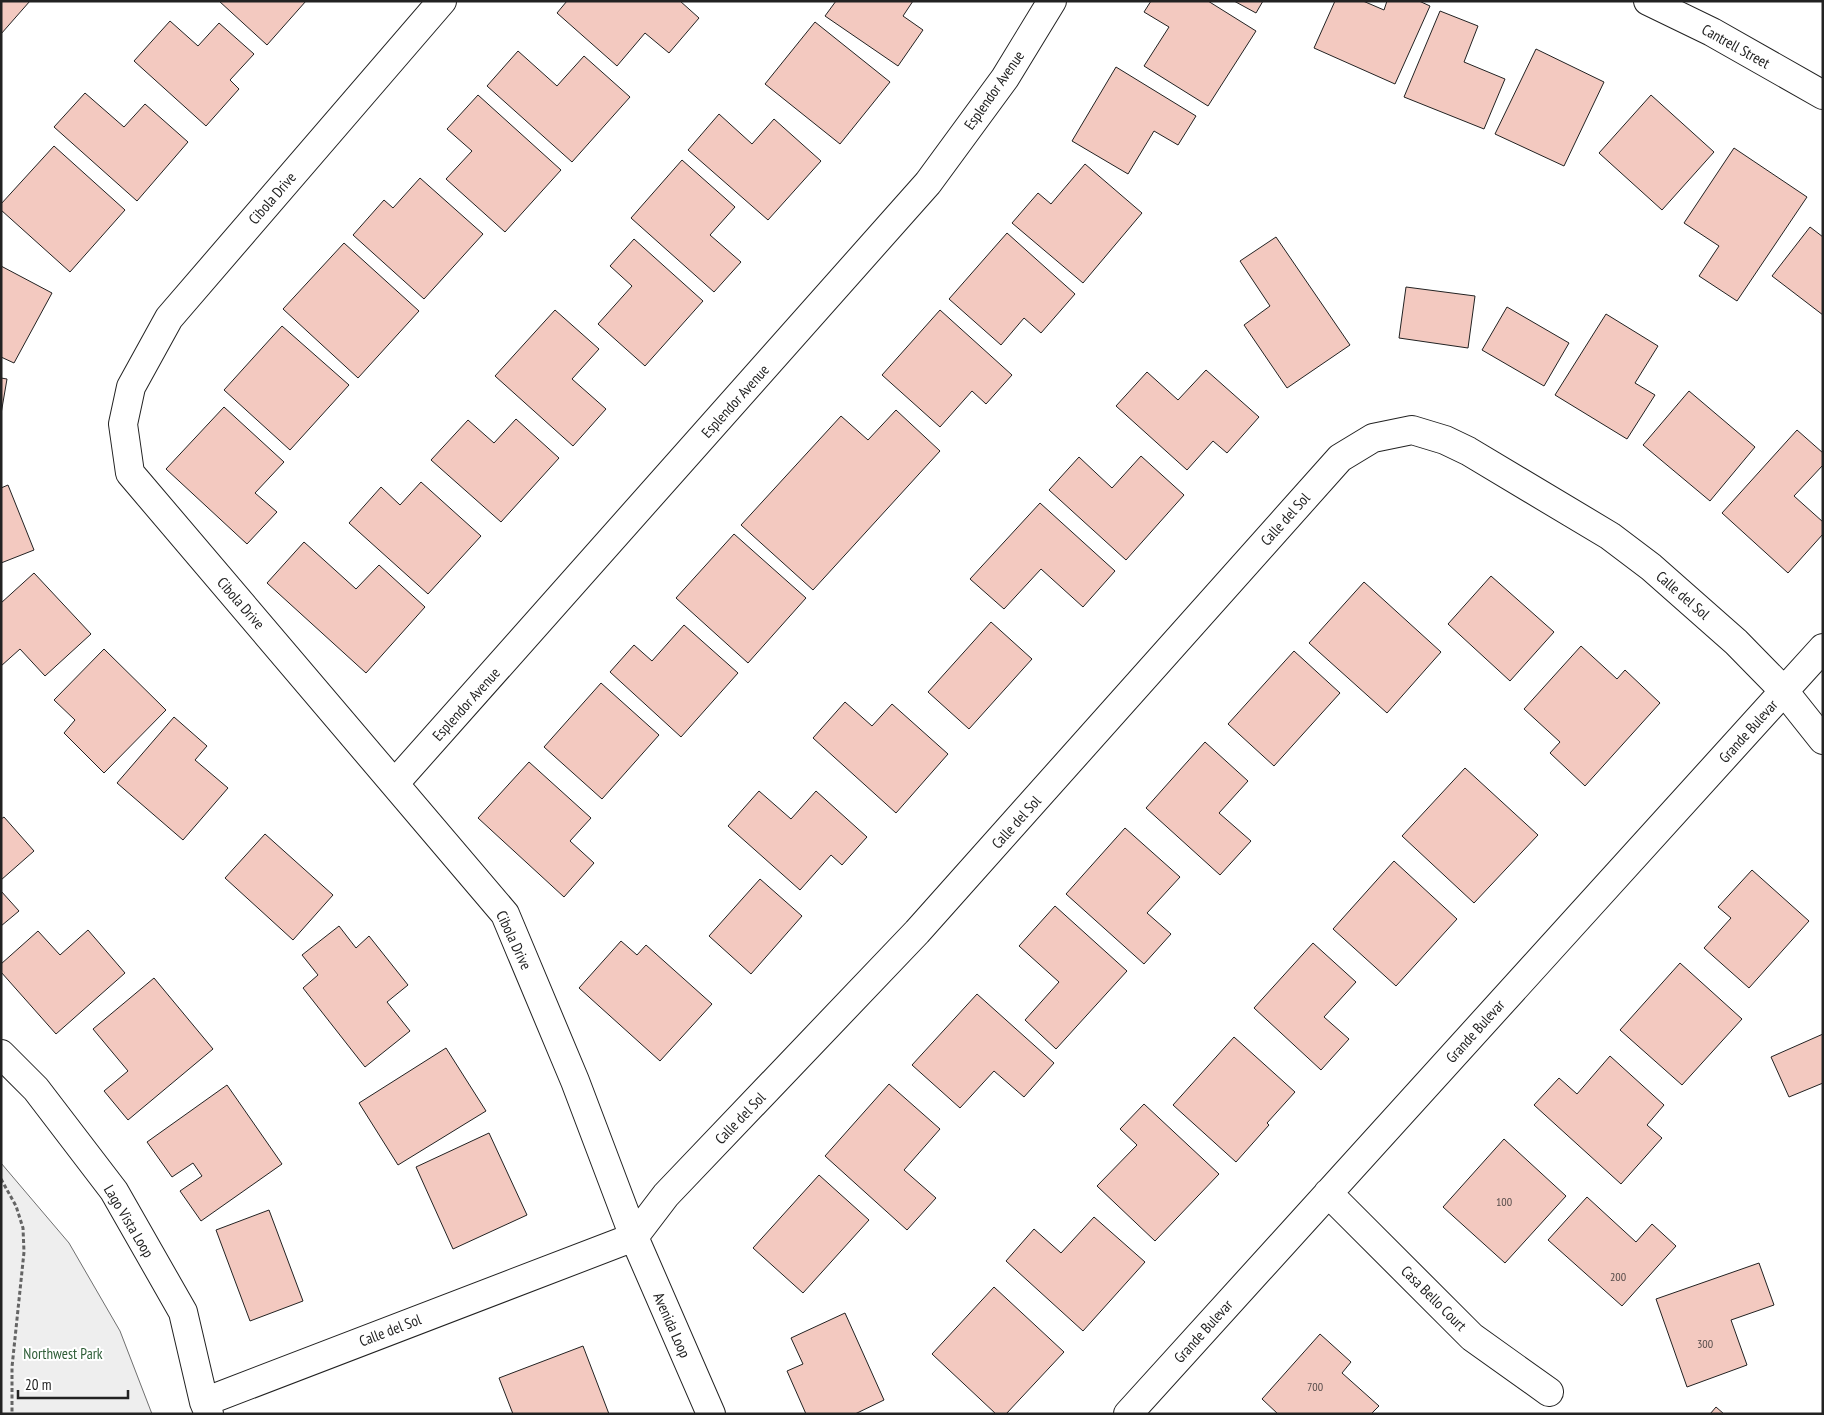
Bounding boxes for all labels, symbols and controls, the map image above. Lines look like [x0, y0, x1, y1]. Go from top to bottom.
street label: Cantrell Street [1699, 20, 1773, 72]
street label: Esplendor Avenue [960, 47, 1028, 133]
street label: Cibola Drive [244, 168, 300, 228]
street label: Esplendor Avenue [697, 360, 773, 442]
street label: Calle del Sol [1256, 488, 1314, 549]
street label: Calle del Sol [1652, 567, 1714, 624]
street label: Cibola Drive [213, 573, 269, 633]
street label: Esplendor Avenue [428, 663, 504, 745]
street label: Grande Bulevar [1715, 695, 1782, 767]
street label: Calle del Sol [987, 791, 1045, 852]
street label: Cibola Drive [492, 907, 536, 973]
street label: Grande Bulevar [1442, 995, 1509, 1067]
street label: Calle del Sol [711, 1088, 770, 1148]
street label: Lago Vista Loop [100, 1181, 158, 1261]
house number: 100 [1496, 1194, 1512, 1209]
street label: Casa Bello Court [1397, 1261, 1471, 1335]
house number: 200 [1610, 1269, 1626, 1284]
street label: Avenida Loop [649, 1290, 695, 1360]
street label: Grande Bulevar [1170, 1295, 1237, 1367]
street label: Calle del Sol [356, 1309, 424, 1350]
house number: 300 [1697, 1336, 1713, 1351]
park label: Northwest Park [23, 1344, 103, 1363]
scale bar [18, 1368, 128, 1400]
text: 20 m [25, 1375, 51, 1394]
house number: 700 [1307, 1379, 1323, 1394]

